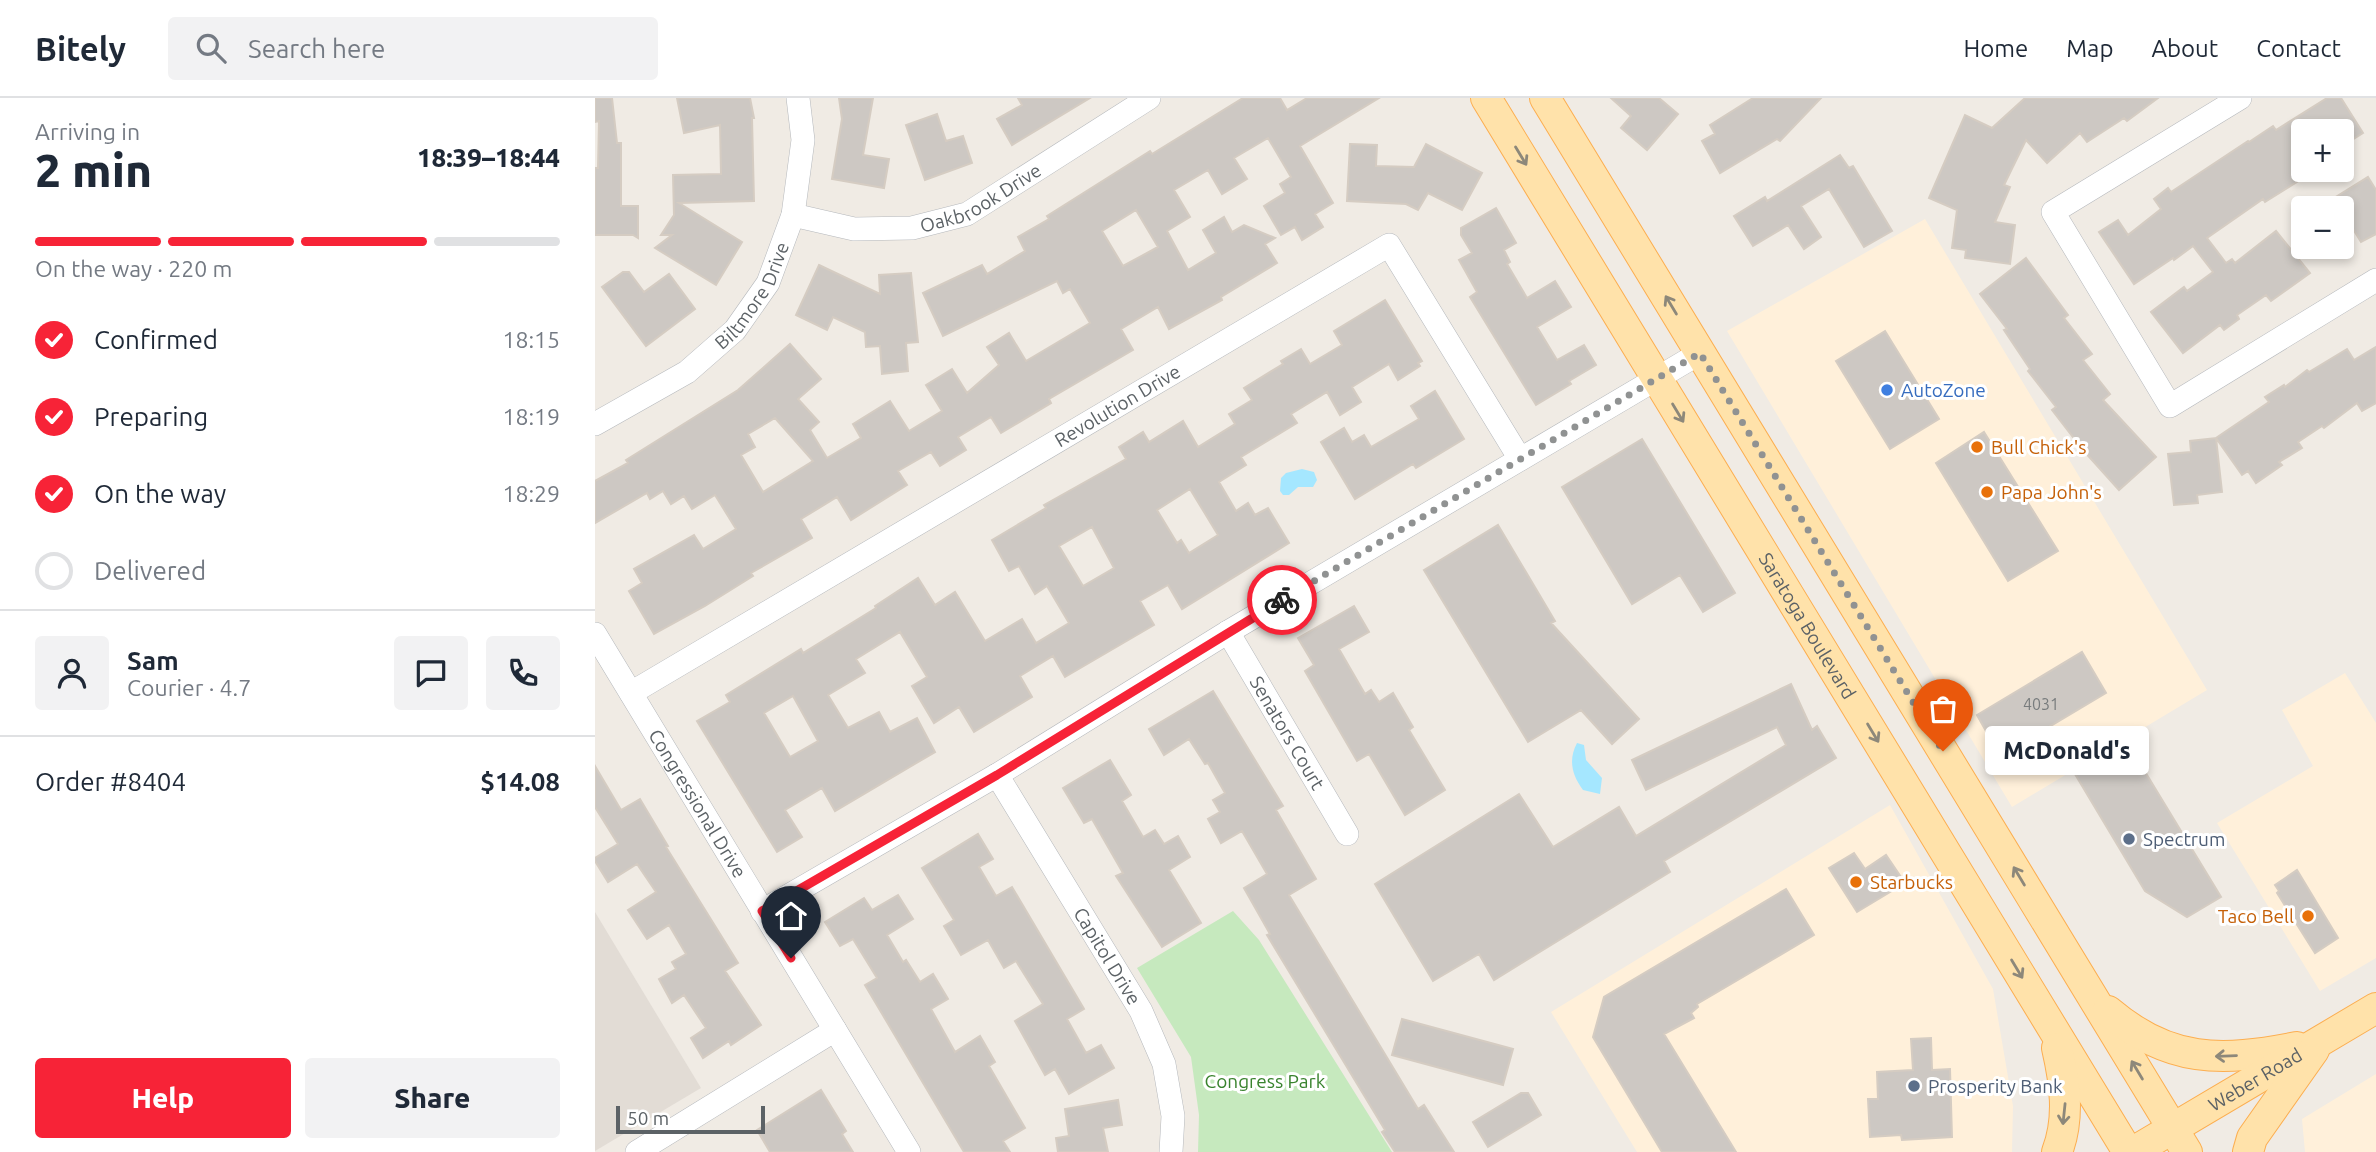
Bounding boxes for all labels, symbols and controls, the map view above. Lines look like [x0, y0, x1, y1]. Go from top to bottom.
search box [168, 17, 658, 80]
icon: search [192, 29, 230, 67]
text: Bitely [35, 30, 126, 67]
text: Search here [248, 34, 385, 63]
text: Home [1963, 35, 2028, 62]
text: Map [2066, 35, 2113, 62]
text: About [2151, 35, 2218, 62]
text: Contact [2256, 35, 2341, 62]
text: Arriving in [35, 119, 140, 144]
map controls [2291, 119, 2354, 259]
button: + [2291, 119, 2354, 182]
text: 18:39–18:44 [417, 143, 560, 172]
text: 2 min [35, 144, 152, 196]
one-way arrow [1515, 146, 1529, 166]
street label: Oakbrook Drive [918, 159, 1045, 237]
button: − [2291, 196, 2354, 259]
street label: Biltmore Drive [710, 239, 793, 354]
text: On the way · 220 m [35, 256, 232, 281]
one-way arrow [1664, 295, 1678, 315]
icon: check [35, 321, 73, 359]
text: Confirmed [94, 325, 218, 354]
text: 18:15 [502, 327, 560, 352]
street label: Revolution Drive [1051, 360, 1184, 451]
place label: AutoZone [1901, 379, 1986, 401]
marker: AutoZone [1879, 382, 1895, 398]
icon: check [35, 398, 73, 436]
text: Preparing [94, 402, 208, 431]
one-way arrow [1671, 403, 1685, 423]
text: 18:19 [502, 404, 560, 429]
place label: Bull Chick's [1991, 436, 2087, 458]
marker: Bull Chick's [1969, 439, 1985, 455]
icon: check [35, 475, 73, 513]
text: On the way [94, 479, 226, 508]
text: 18:29 [502, 481, 560, 506]
place label: Papa John's [2001, 481, 2102, 503]
marker: Papa John's [1979, 484, 1995, 500]
street label: Saratoga Boulevard [1755, 549, 1860, 703]
text: Delivered [94, 556, 206, 585]
courier [1247, 565, 1317, 635]
icon: bike [1263, 581, 1301, 619]
button: person [35, 636, 109, 710]
button: chat [394, 636, 468, 710]
button: phone [486, 636, 560, 710]
text: Sam [127, 646, 179, 675]
street label: Senators Court [1245, 672, 1330, 794]
text: Courier · 4.7 [127, 675, 251, 700]
pin [1913, 679, 1973, 751]
icon: bag [1924, 690, 1962, 728]
house number: 4031 [2023, 695, 2059, 713]
one-way arrow [1866, 723, 1880, 743]
street label: Congressional Drive [644, 725, 751, 881]
callout: McDonald's [1985, 726, 2149, 776]
text: McDonald's [2003, 738, 2131, 763]
text: Order #8404 [35, 767, 186, 796]
text: $14.08 [480, 767, 560, 796]
place label: Spectrum [2143, 828, 2225, 850]
marker: Spectrum [2121, 831, 2137, 847]
one-way arrow [2011, 866, 2025, 886]
place label: Starbucks [1870, 871, 1953, 893]
marker: Starbucks [1848, 874, 1864, 890]
pin [761, 886, 821, 958]
icon: home [772, 897, 810, 935]
street label: Capitol Drive [1069, 903, 1145, 1009]
place label: Taco Bell [2218, 905, 2294, 927]
marker: Taco Bell [2300, 908, 2316, 924]
one-way arrow [2010, 959, 2024, 979]
street label: Weber Road [2204, 1043, 2306, 1116]
one-way arrow [2215, 1049, 2238, 1062]
button: Help [35, 1058, 291, 1138]
button: Share [305, 1058, 560, 1138]
one-way arrow [2130, 1060, 2144, 1080]
park label: Congress Park [1205, 1070, 1326, 1092]
place label: Prosperity Bank [1928, 1075, 2063, 1097]
marker: Prosperity Bank [1906, 1078, 1922, 1094]
one-way arrow [2058, 1102, 2071, 1125]
scale bar [616, 1103, 765, 1135]
text: 50 m [627, 1107, 669, 1129]

